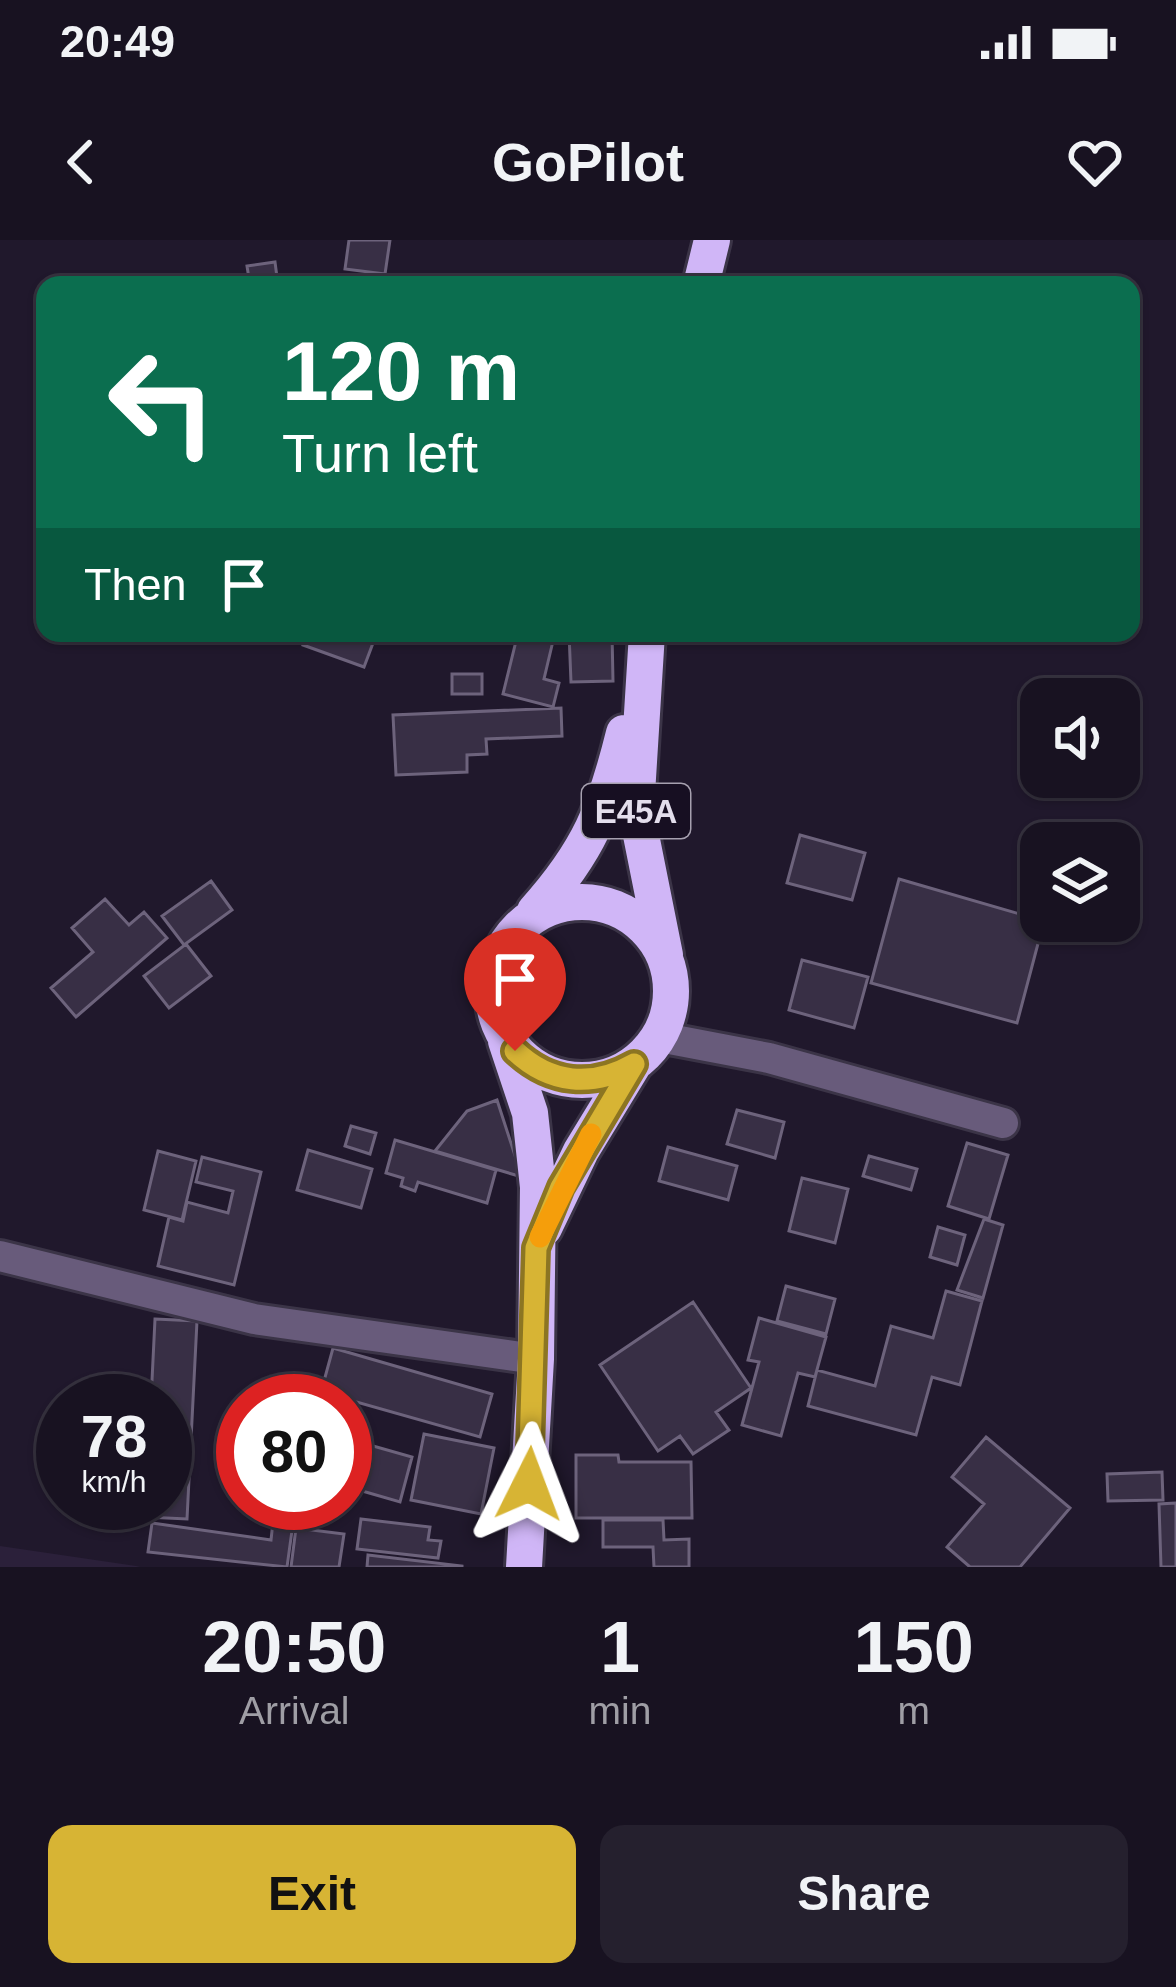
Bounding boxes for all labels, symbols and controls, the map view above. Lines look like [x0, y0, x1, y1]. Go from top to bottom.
text: 20:49 [60, 16, 175, 67]
icon: back [48, 129, 114, 195]
icon: heart [1062, 129, 1128, 195]
text: GoPilot [492, 132, 684, 192]
icon: left [84, 324, 240, 480]
text: 120 m [282, 324, 520, 418]
text: Turn left [282, 423, 478, 483]
icon: arrive [211, 552, 277, 618]
text: Then [84, 559, 187, 610]
map controls [1020, 678, 1140, 942]
button: sound [1020, 678, 1140, 798]
road number: E45A [582, 784, 690, 838]
button: layers [1020, 822, 1140, 942]
pin [464, 928, 566, 1051]
icon: arrive [482, 946, 548, 1012]
speed limit sign: 80 [216, 1374, 372, 1530]
text: 78 [81, 1403, 147, 1470]
position arrow [466, 1421, 592, 1547]
text: km/h [81, 1465, 147, 1498]
text: 20:50 [202, 1607, 386, 1687]
text: 1 [600, 1607, 640, 1687]
text: 150 [854, 1607, 974, 1687]
text: Arrival [239, 1689, 350, 1732]
text: min [589, 1689, 651, 1732]
text: m [897, 1689, 930, 1732]
button: Exit [48, 1825, 576, 1963]
button: Share [600, 1825, 1128, 1963]

